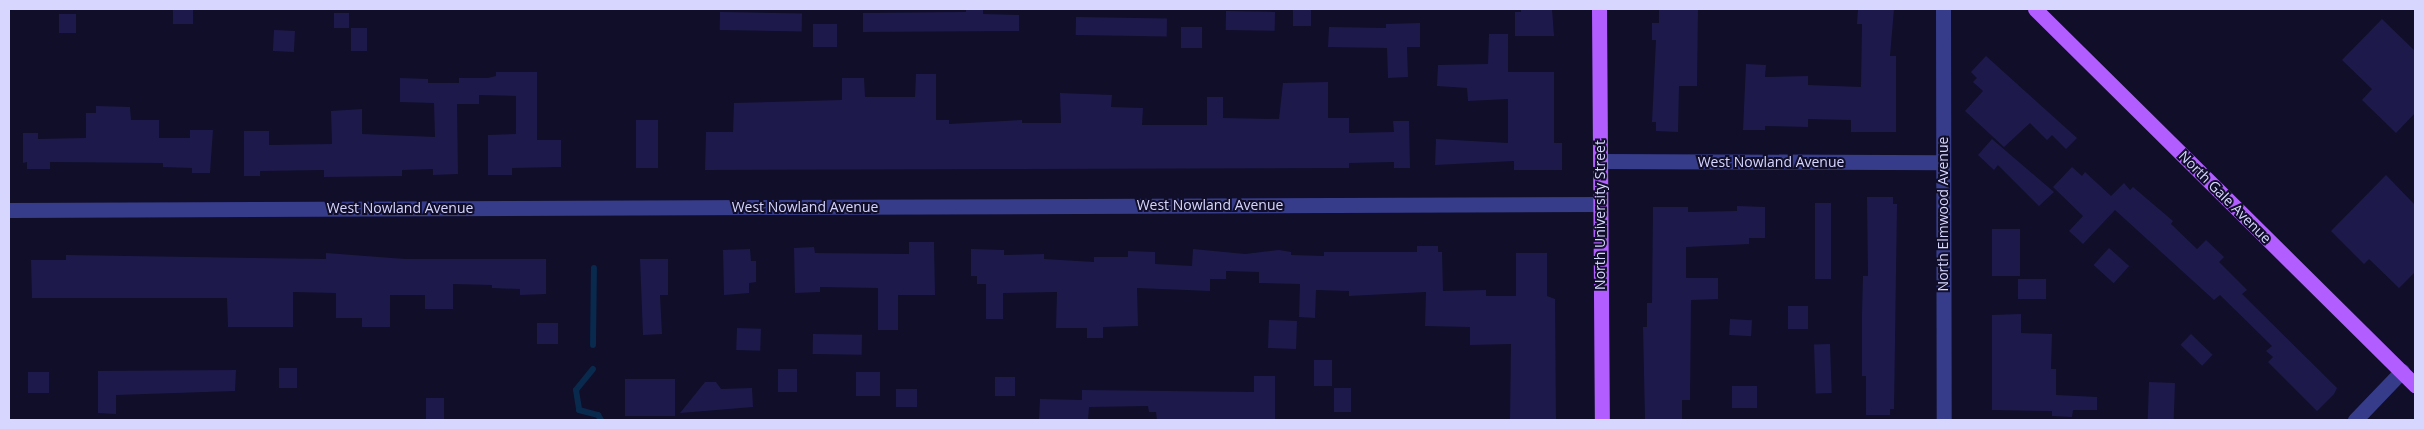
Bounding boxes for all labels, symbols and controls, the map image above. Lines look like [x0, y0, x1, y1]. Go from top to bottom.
street label: North Elmwood Avenue [1935, 137, 1951, 291]
street label: North University Street [1592, 140, 1608, 290]
street label: North Gale Avenue [2175, 147, 2275, 247]
street label: West Nowland Avenue [1698, 154, 1844, 170]
street label: West Nowland Avenue [1137, 197, 1283, 213]
street label: West Nowland Avenue [732, 199, 878, 215]
street label: West Nowland Avenue [327, 200, 473, 216]

